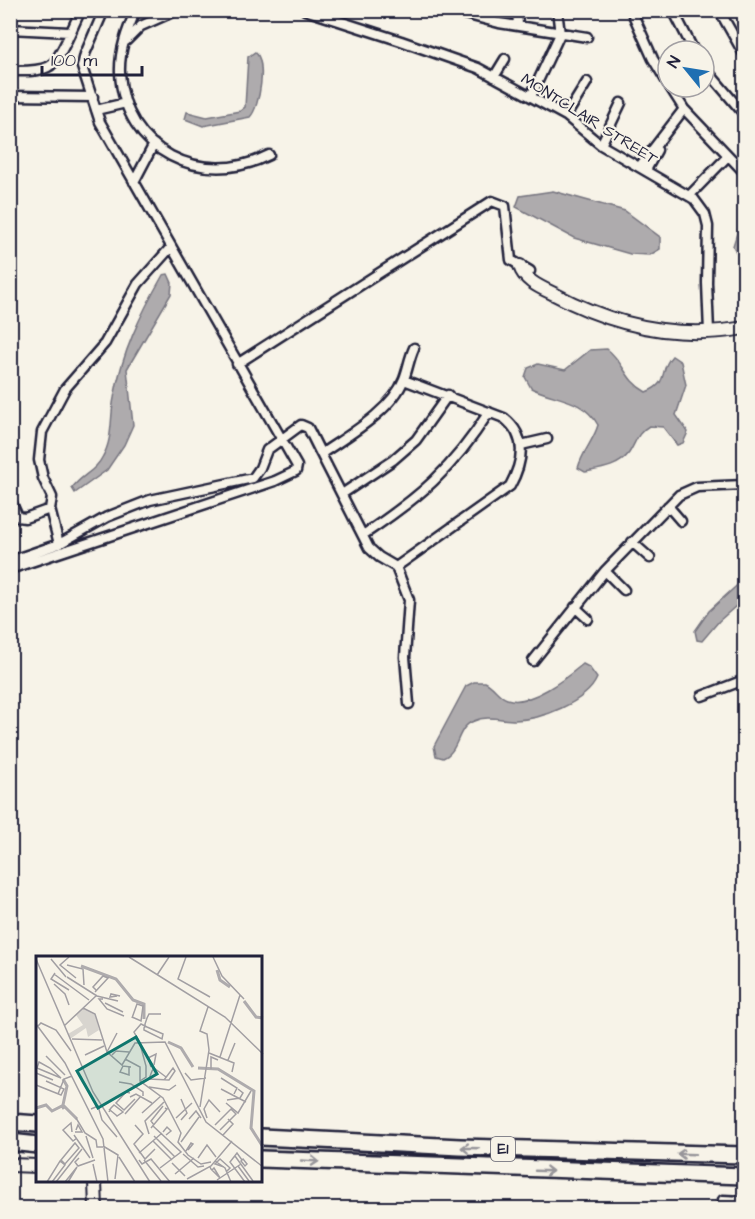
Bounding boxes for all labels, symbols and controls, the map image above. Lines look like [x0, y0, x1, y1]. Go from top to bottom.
scale bar [42, 39, 142, 77]
north arrow [656, 39, 716, 99]
text: 100 m [51, 48, 97, 73]
text: N [662, 52, 686, 72]
street label: MONTCLAIR STREET [517, 68, 662, 170]
inset map [36, 956, 262, 1183]
road number: E1 [491, 1137, 515, 1161]
one-way arrow [461, 1142, 481, 1153]
one-way arrow [677, 1148, 697, 1159]
one-way arrow [300, 1156, 320, 1167]
one-way arrow [534, 1165, 554, 1176]

